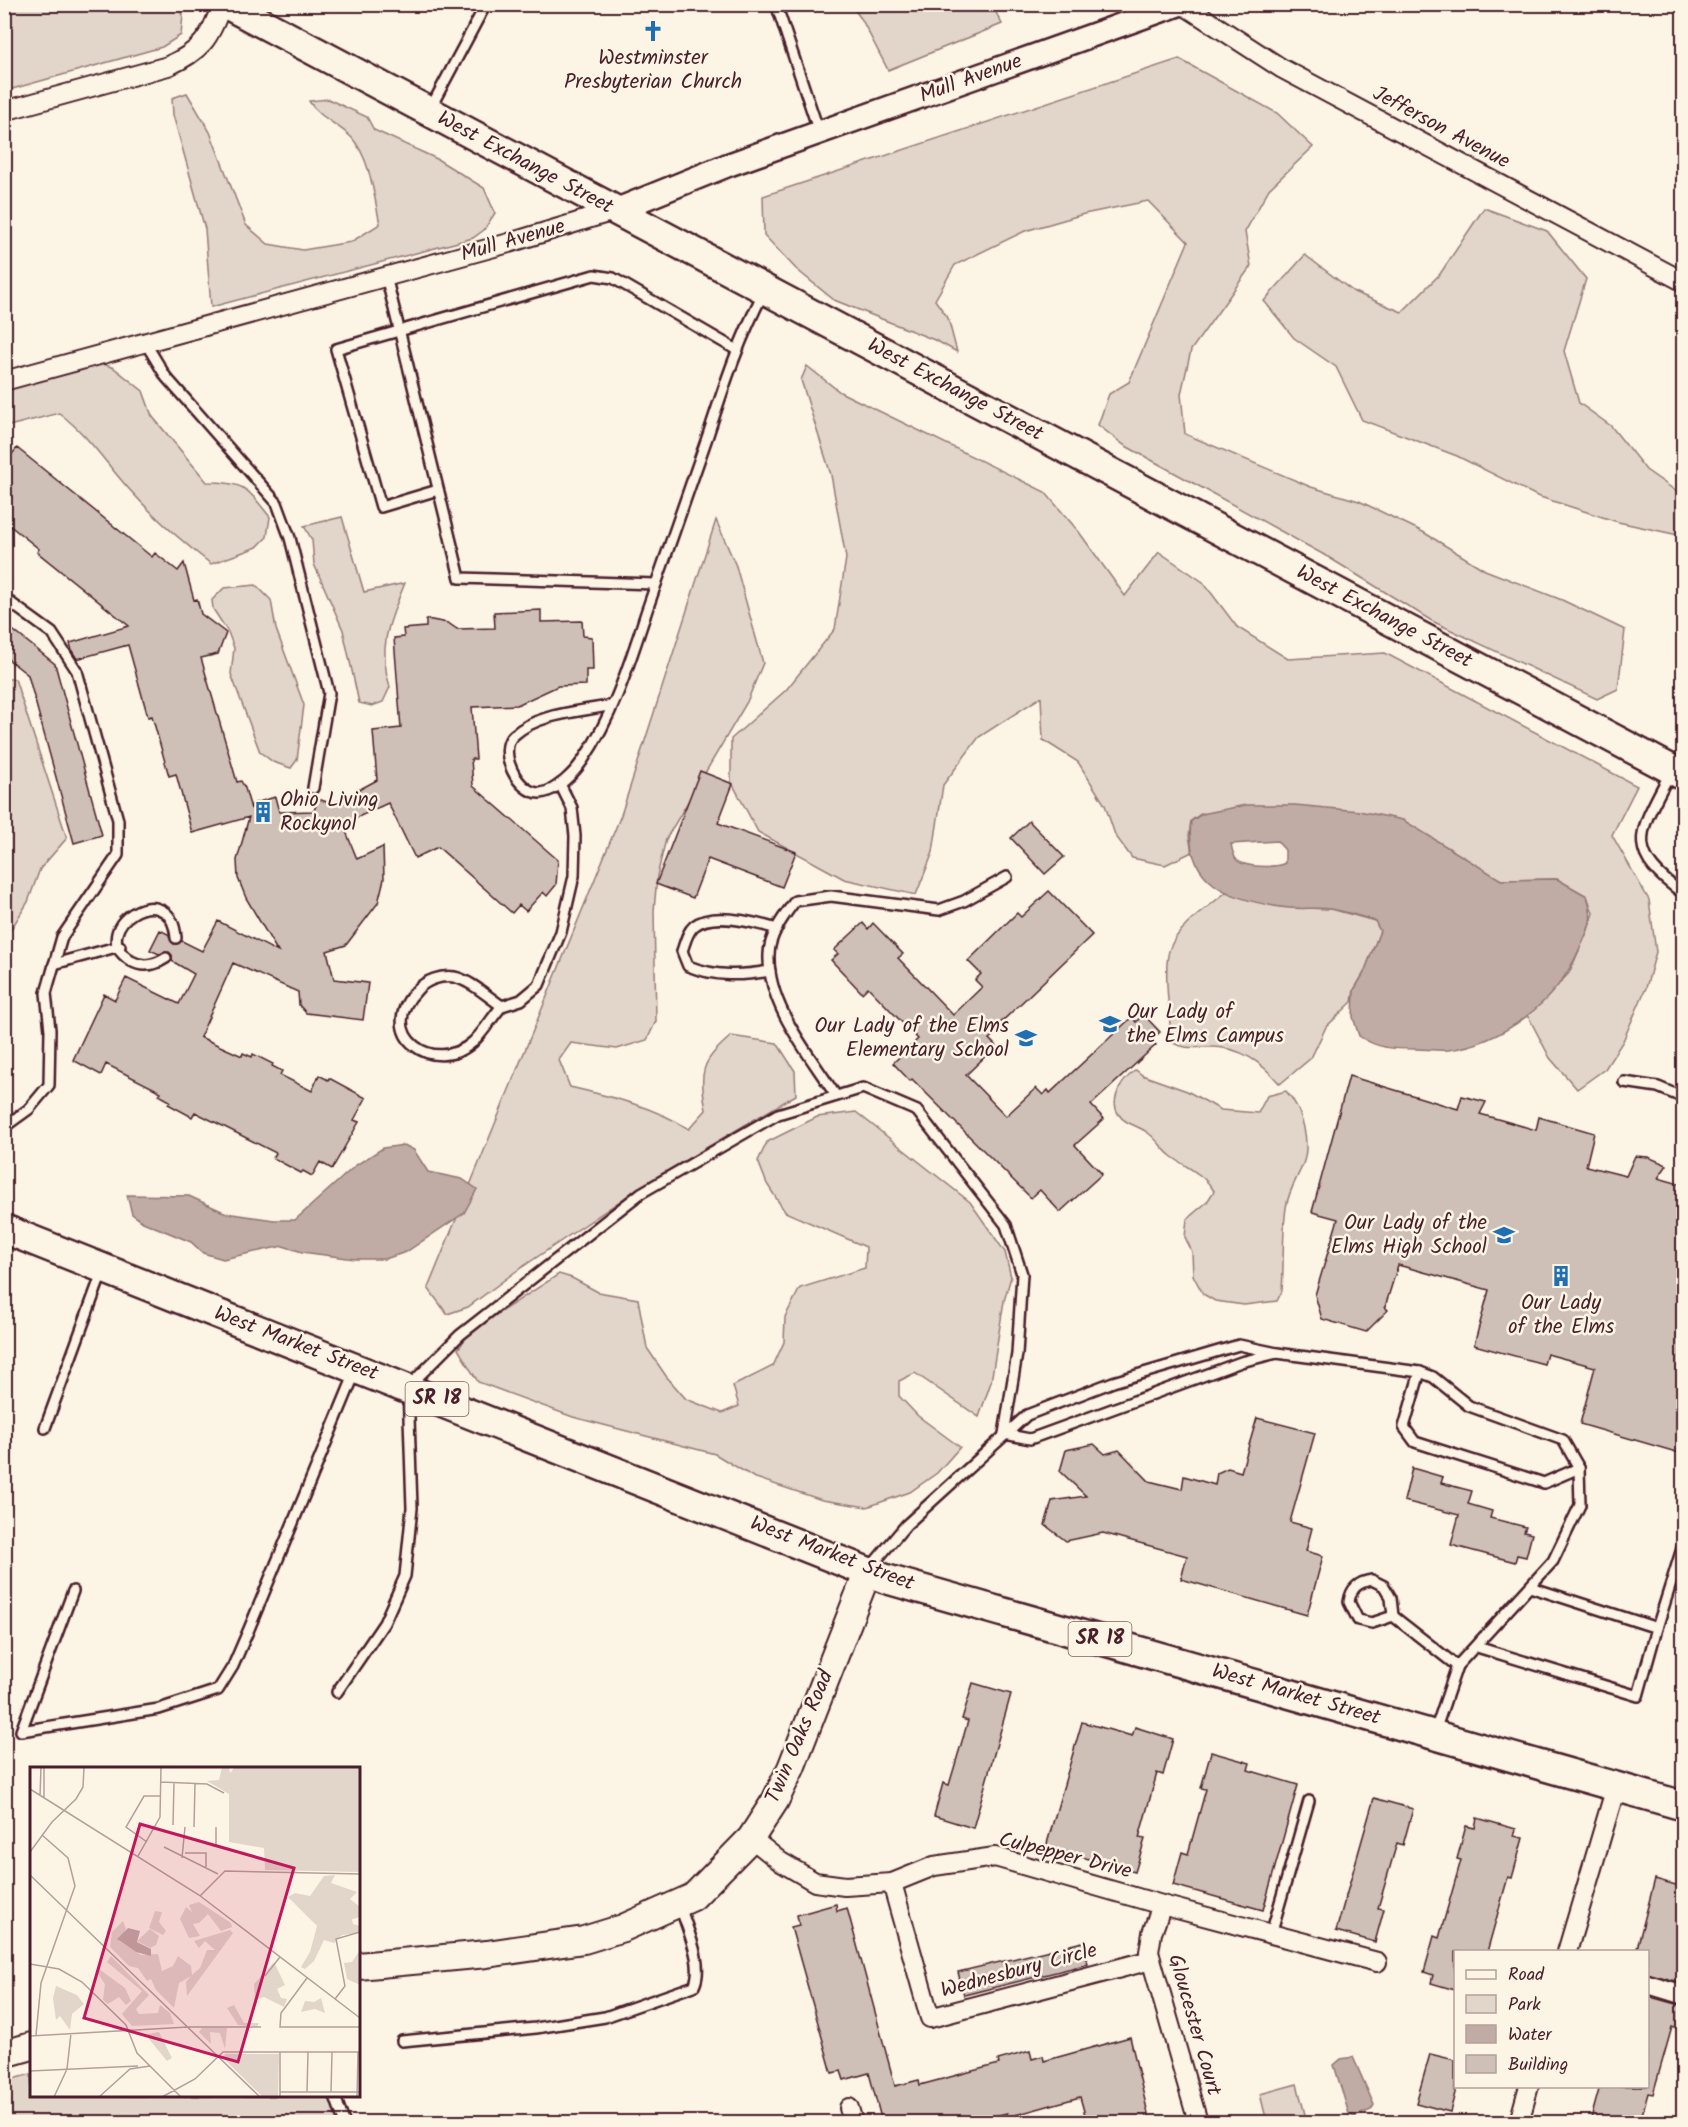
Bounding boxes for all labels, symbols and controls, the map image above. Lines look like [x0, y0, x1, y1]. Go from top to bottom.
church icon: Westminster Presbyterian Church [641, 19, 665, 43]
place label: Westminster Presbyterian Church [564, 42, 742, 99]
street label: Mull Avenue [915, 45, 1028, 113]
street label: Jefferson Avenue [1366, 78, 1516, 178]
street label: West Exchange Street [431, 103, 620, 224]
street label: Mull Avenue [457, 210, 570, 272]
street label: West Exchange Street [861, 330, 1050, 451]
street label: West Exchange Street [1290, 557, 1479, 678]
place label: Ohio Living Rockynol [280, 784, 379, 841]
building icon: Ohio Living Rockynol [251, 800, 275, 824]
place label: Our Lady of the Elms Campus [1127, 996, 1284, 1053]
place label: Our Lady of the Elms Elementary School [814, 1010, 1009, 1067]
school or university icon: Our Lady of the Elms Campus [1098, 1012, 1122, 1036]
school or university icon: Our Lady of the Elms Elementary School [1014, 1026, 1038, 1050]
place label: Our Lady of the Elms High School [1331, 1207, 1488, 1264]
school or university icon: Our Lady of the Elms High School [1492, 1223, 1516, 1247]
building icon: Our Lady of the Elms [1549, 1264, 1573, 1288]
place label: Our Lady of the Elms [1508, 1287, 1614, 1344]
street label: West Market Street [209, 1297, 384, 1391]
road number: SR 18 [406, 1382, 468, 1416]
street label: West Market Street [745, 1507, 920, 1601]
road number: SR 18 [1068, 1622, 1132, 1656]
street label: West Market Street [1208, 1655, 1385, 1735]
street label: Twin Oaks Road [757, 1665, 843, 1809]
inset map [30, 1767, 360, 2097]
street label: Culpepper Drive [995, 1824, 1136, 1889]
street label: Wednesbury Circle [937, 1934, 1101, 2008]
street label: Gloucester Court [1158, 1950, 1230, 2100]
legend [1454, 1950, 1649, 2088]
text: Road [1508, 1961, 1545, 1990]
text: Park [1508, 1991, 1541, 2020]
text: Water [1508, 2021, 1553, 2050]
text: Building [1508, 2051, 1568, 2080]

